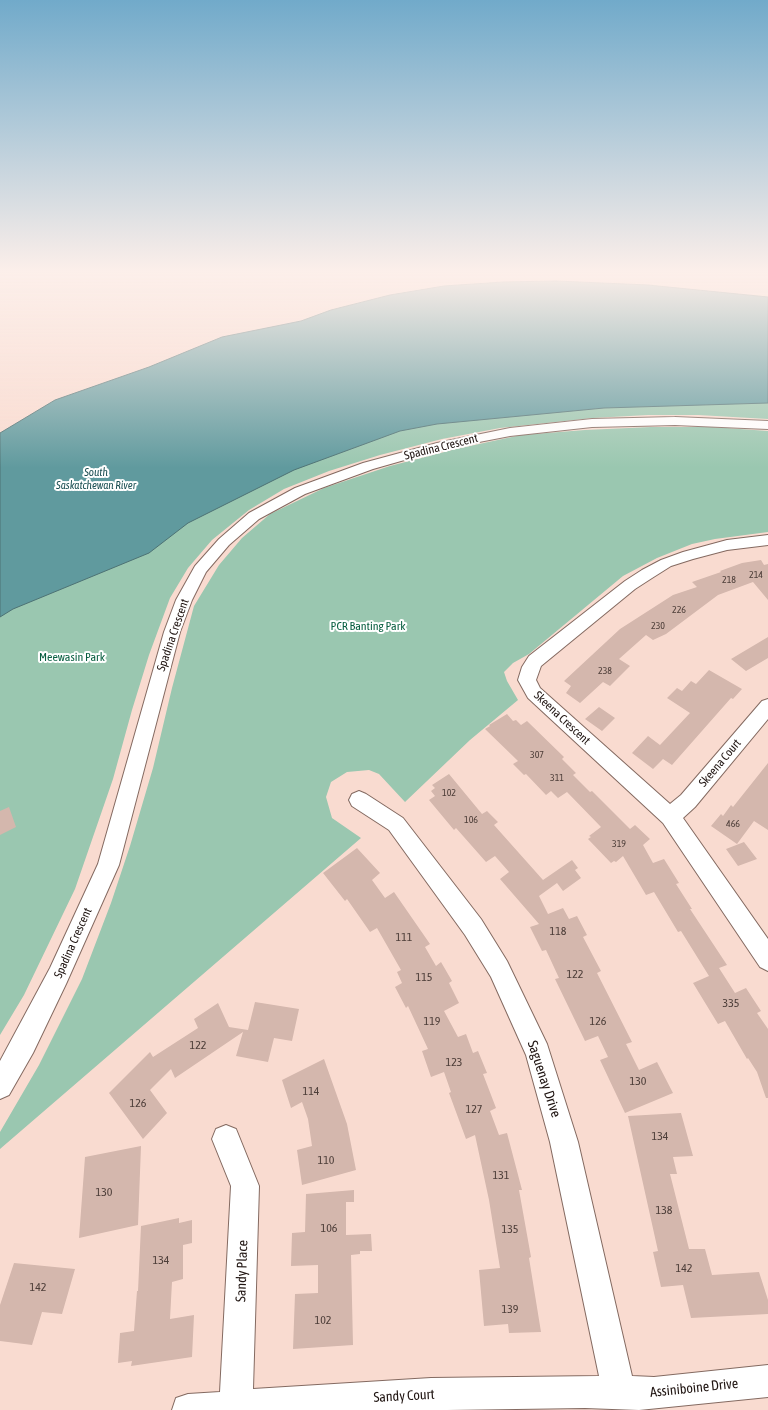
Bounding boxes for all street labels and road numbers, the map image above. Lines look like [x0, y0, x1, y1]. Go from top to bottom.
street label: Spadina Crescent [403, 431, 479, 463]
street label: Spadina Crescent [154, 597, 192, 673]
street label: Skeena Crescent [531, 688, 593, 748]
street label: Skeena Court [696, 736, 744, 790]
street label: Spadina Crescent [51, 906, 95, 980]
street label: Saguenay Drive [524, 1039, 564, 1119]
street label: Sandy Place [233, 1240, 251, 1302]
street label: Assiniboine Drive [649, 1375, 739, 1401]
street label: Sandy Court [373, 1386, 435, 1406]

